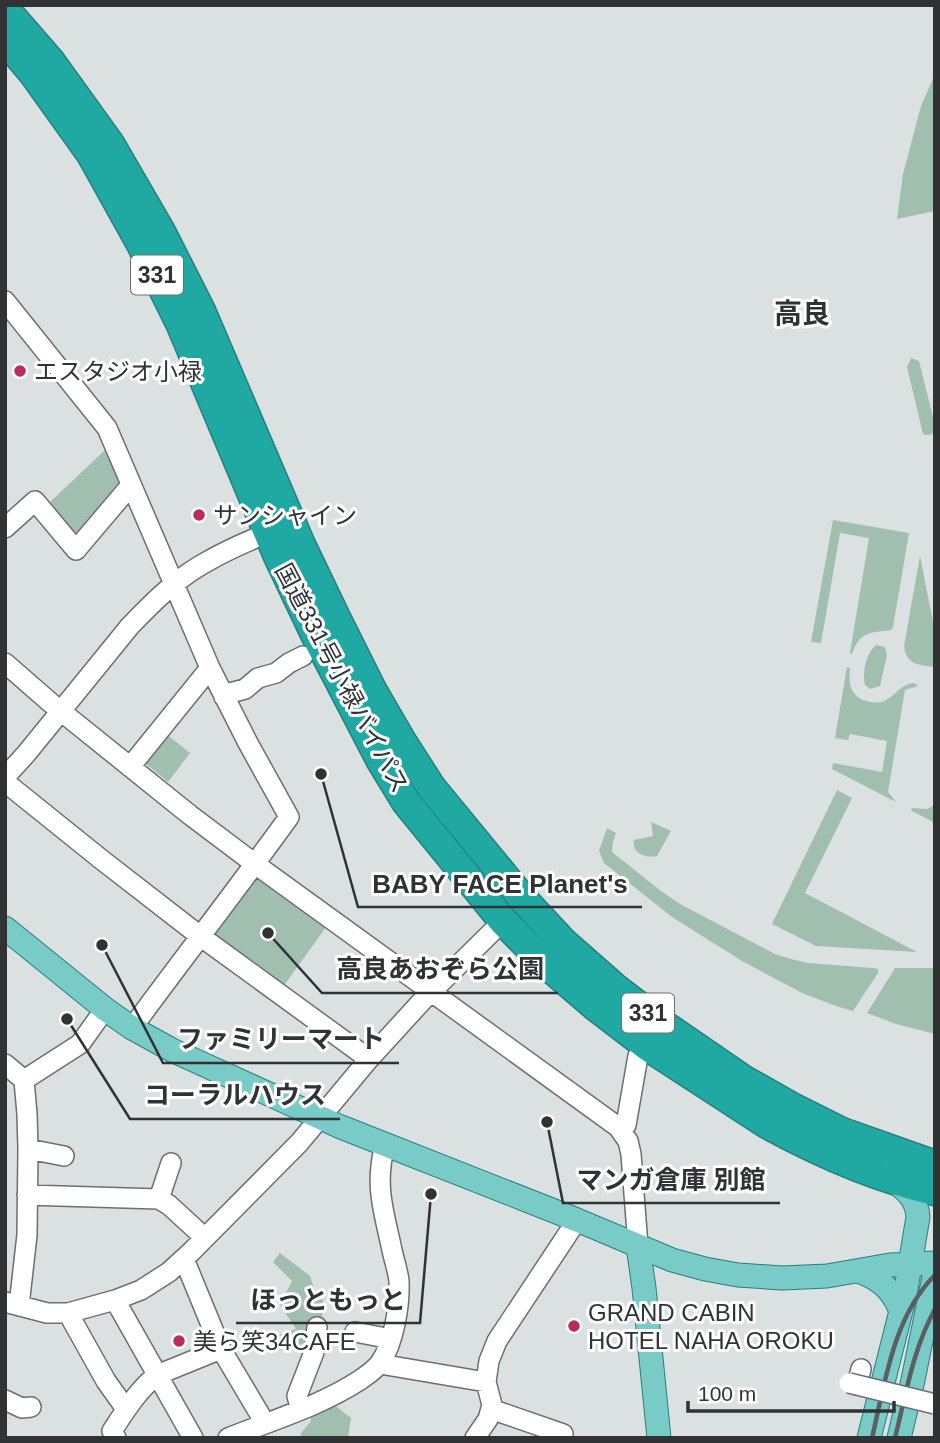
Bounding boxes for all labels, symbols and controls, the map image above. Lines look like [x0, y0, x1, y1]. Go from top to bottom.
road number: 331 [131, 256, 183, 294]
district label: 高良 [774, 298, 830, 329]
place label: エスタジオ小禄 [34, 358, 202, 385]
marker: エスタジオ小禄 [12, 363, 28, 379]
place label: サンシャイン [213, 502, 357, 529]
marker: サンシャイン [191, 507, 207, 523]
street label: 国道331号小禄バイパス [270, 559, 414, 797]
callout: BABY FACE Planet's [358, 860, 642, 907]
text: BABY FACE Planet's [372, 869, 628, 899]
callout: 高良あおぞら公園 [322, 946, 558, 993]
text: 高良あおぞら公園 [336, 954, 544, 984]
road number: 331 [622, 994, 674, 1032]
callout: ファミリーマート [163, 1016, 399, 1063]
text: ファミリーマート [177, 1024, 385, 1054]
callout: コーラルハウス [130, 1072, 340, 1119]
text: コーラルハウス [144, 1080, 326, 1110]
callout: マンガ倉庫 別館 [563, 1156, 780, 1203]
text: マンガ倉庫 別館 [576, 1165, 766, 1195]
callout: ほっともっと [236, 1276, 420, 1323]
text: ほっともっと [250, 1285, 406, 1315]
place label: GRAND CABIN HOTEL NAHA OROKU [588, 1299, 834, 1354]
marker: GRAND CABIN HOTEL NAHA OROKU [566, 1318, 582, 1334]
place label: 美ら笑34CAFE [193, 1328, 356, 1355]
marker: 美ら笑34CAFE [171, 1333, 187, 1349]
scale bar [688, 1370, 894, 1414]
text: 100 m [698, 1382, 756, 1405]

